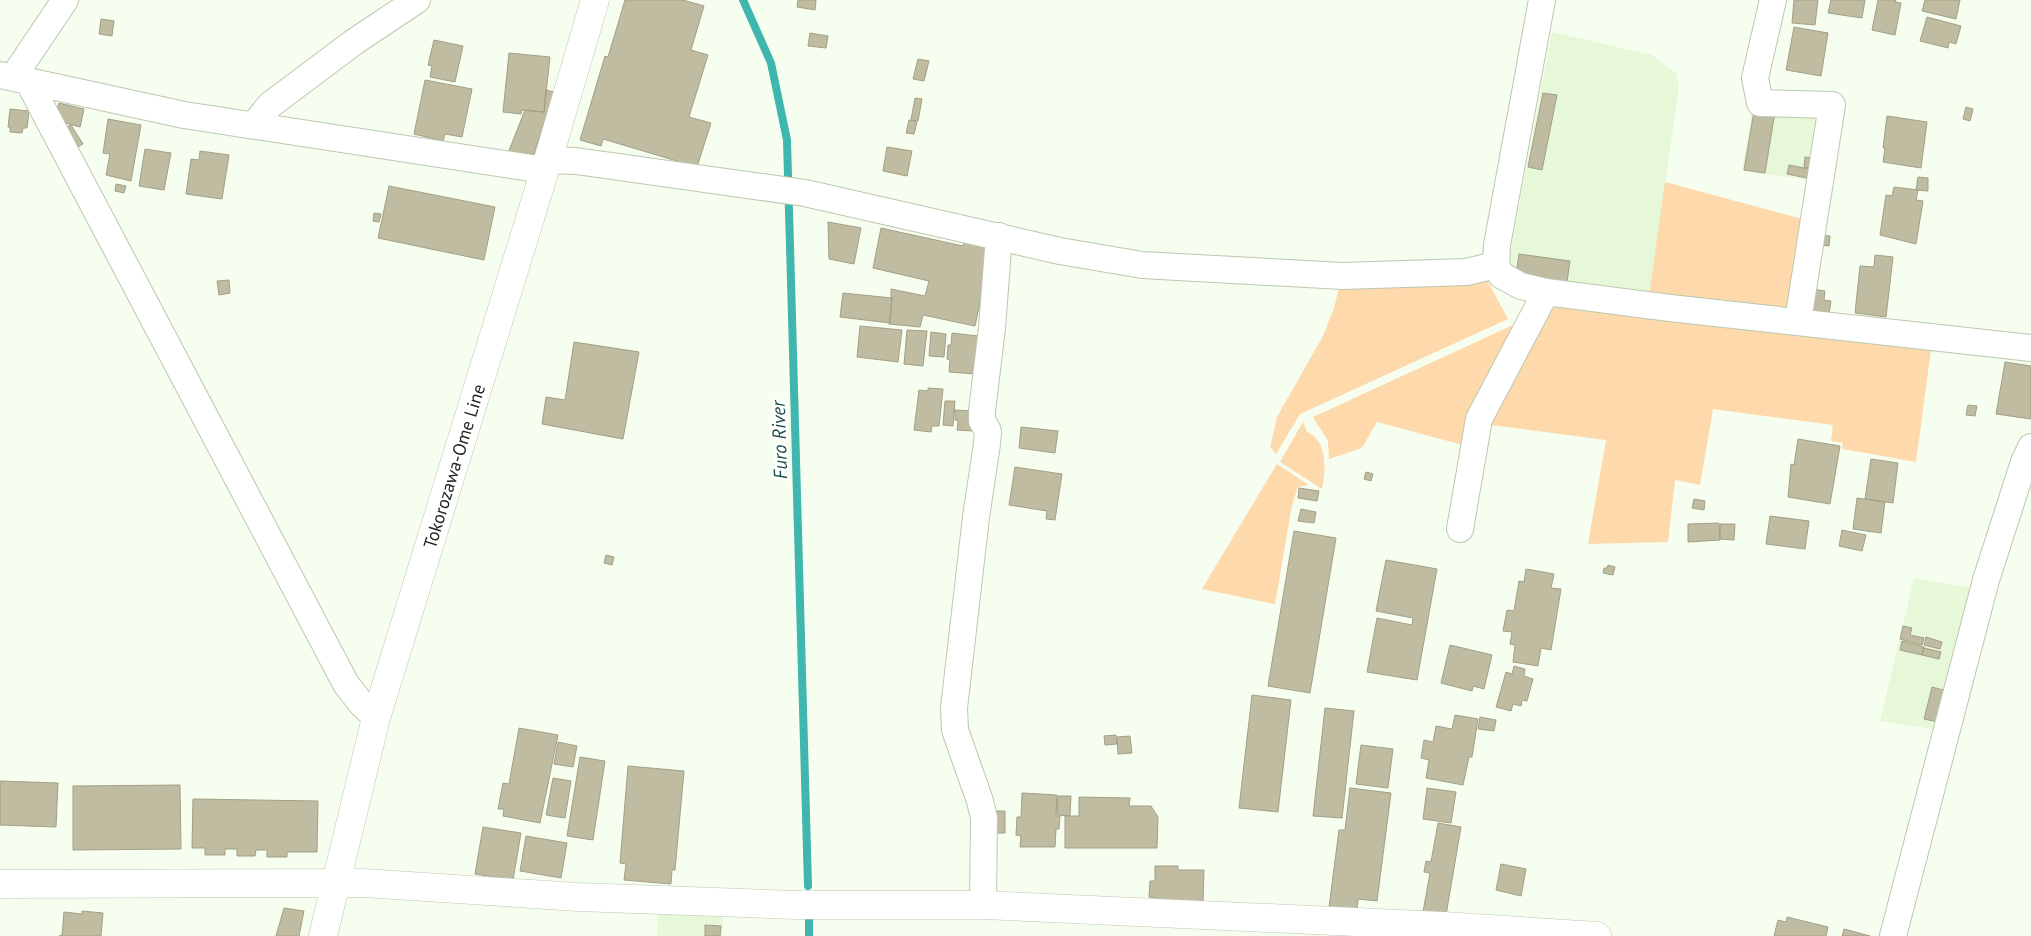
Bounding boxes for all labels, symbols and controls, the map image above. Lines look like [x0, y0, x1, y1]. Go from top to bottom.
street label: Tokorozawa-Ome Line [418, 381, 490, 551]
water label: Furo River [766, 399, 792, 480]

